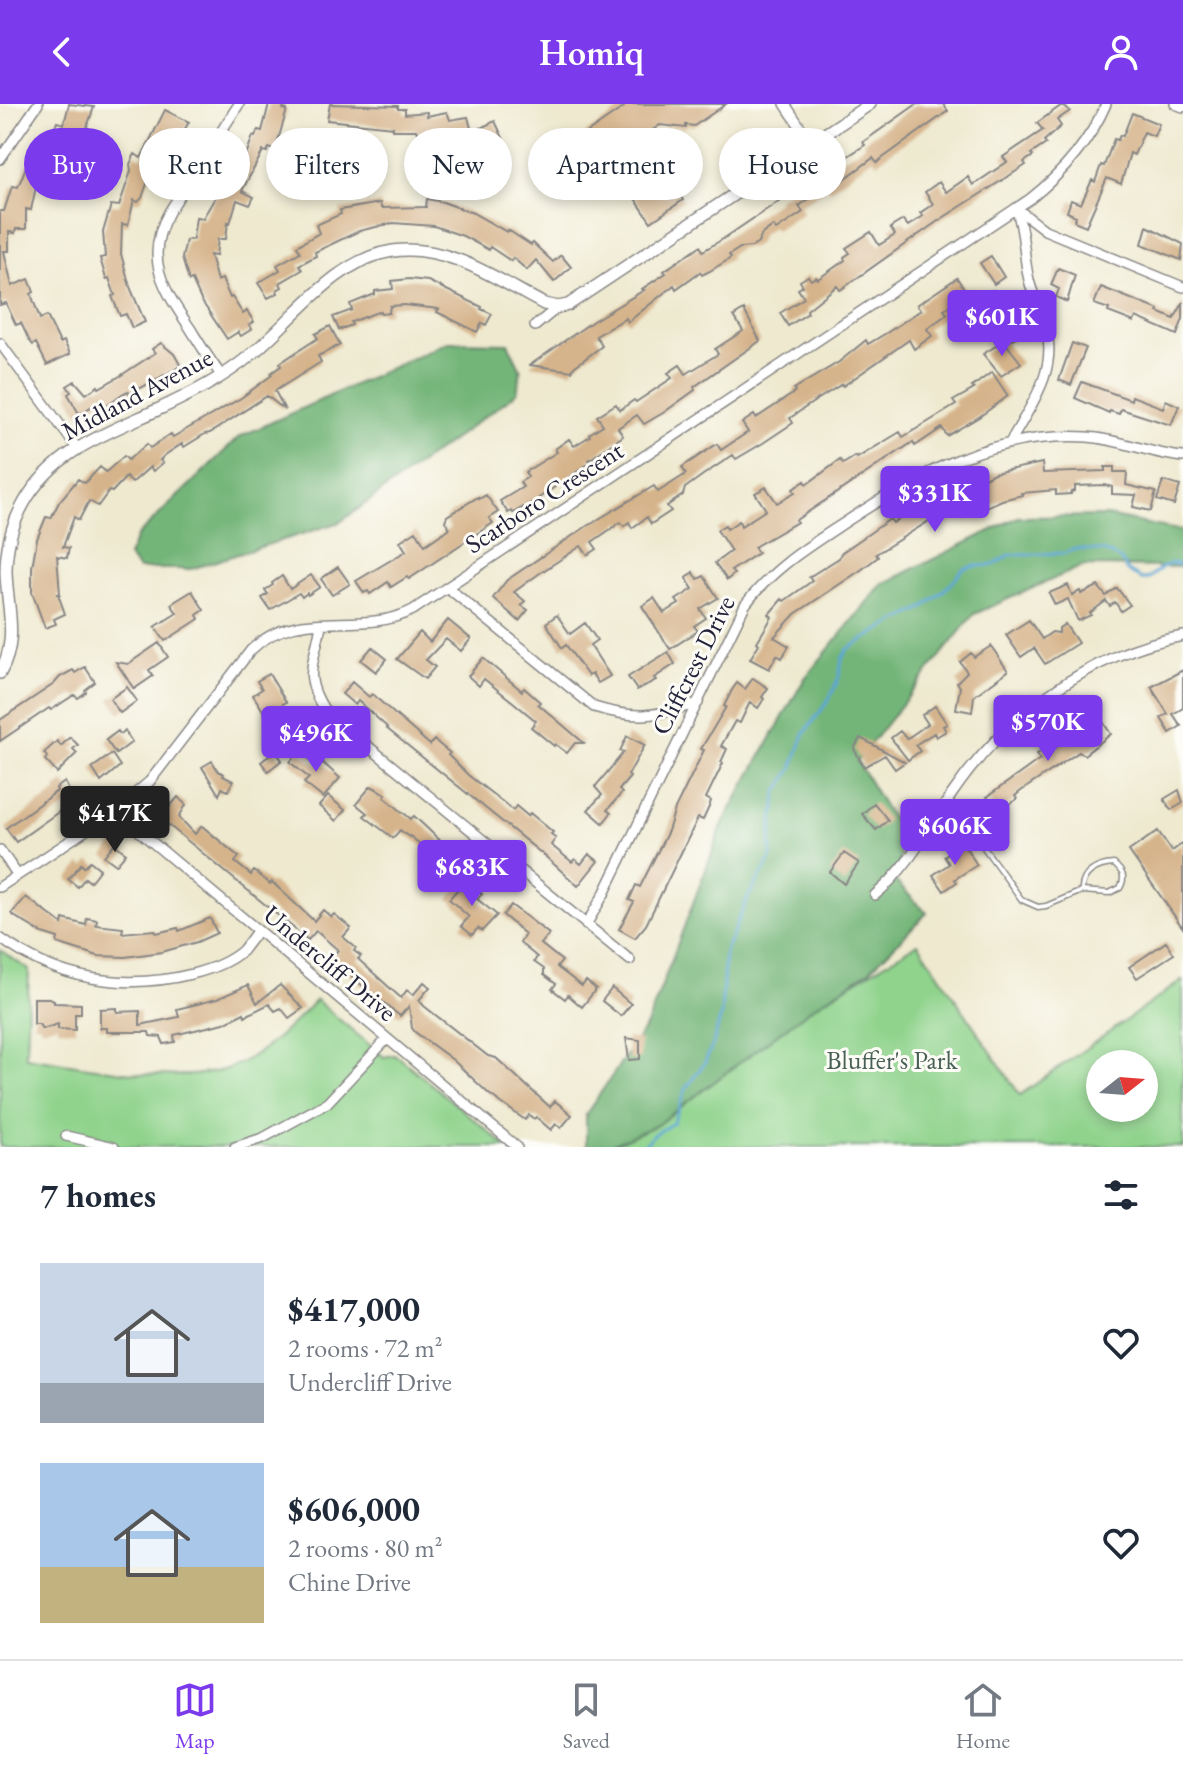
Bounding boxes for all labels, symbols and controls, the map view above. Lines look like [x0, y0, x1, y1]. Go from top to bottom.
text: Homiq [539, 29, 644, 76]
icon: back [40, 30, 84, 74]
icon: person [1099, 30, 1143, 74]
chip: Buy [24, 128, 123, 200]
chip: Rent [139, 128, 250, 200]
chip: Filters [266, 128, 388, 200]
chip: New [404, 128, 512, 200]
chip: Apartment [528, 128, 703, 200]
chip: House [719, 128, 846, 200]
pin: $601K [946, 290, 1058, 358]
text: $601K [965, 299, 1039, 333]
street label: Midland Avenue [56, 340, 218, 448]
street label: Scarboro Crescent [458, 433, 630, 561]
pin: $331K [879, 466, 991, 534]
text: $331K [898, 475, 972, 509]
street label: Cliffcrest Drive [643, 590, 743, 740]
pin: $570K [992, 695, 1104, 763]
text: $570K [1011, 704, 1085, 738]
pin: $496K [260, 706, 372, 774]
text: $496K [279, 715, 353, 749]
pin: $417K [59, 786, 171, 854]
text: $417K [78, 795, 152, 829]
pin: $606K [899, 799, 1011, 867]
text: $606K [918, 808, 992, 842]
pin: $683K [416, 840, 528, 908]
text: $683K [435, 849, 509, 883]
street label: Undercliff Drive [256, 897, 404, 1029]
park label: Bluffer's Park [826, 1043, 959, 1077]
north arrow [1086, 1050, 1158, 1122]
map controls [1086, 1050, 1158, 1122]
text: 7 homes [40, 1173, 156, 1217]
icon: filters [1099, 1173, 1143, 1217]
text: $417,000 [288, 1287, 420, 1331]
icon: home [104, 1295, 200, 1391]
icon: heart [1099, 1321, 1143, 1365]
text: 2 rooms · 72 m² [288, 1331, 443, 1365]
text: Undercliff Drive [288, 1365, 452, 1399]
text: $606,000 [288, 1487, 420, 1531]
icon: home [104, 1495, 200, 1591]
icon: heart [1099, 1521, 1143, 1565]
text: 2 rooms · 80 m² [288, 1531, 443, 1565]
text: Chine Drive [288, 1565, 411, 1599]
tab: Map [173, 1678, 217, 1755]
tab: Saved [563, 1678, 610, 1755]
tab: Home [956, 1678, 1010, 1755]

